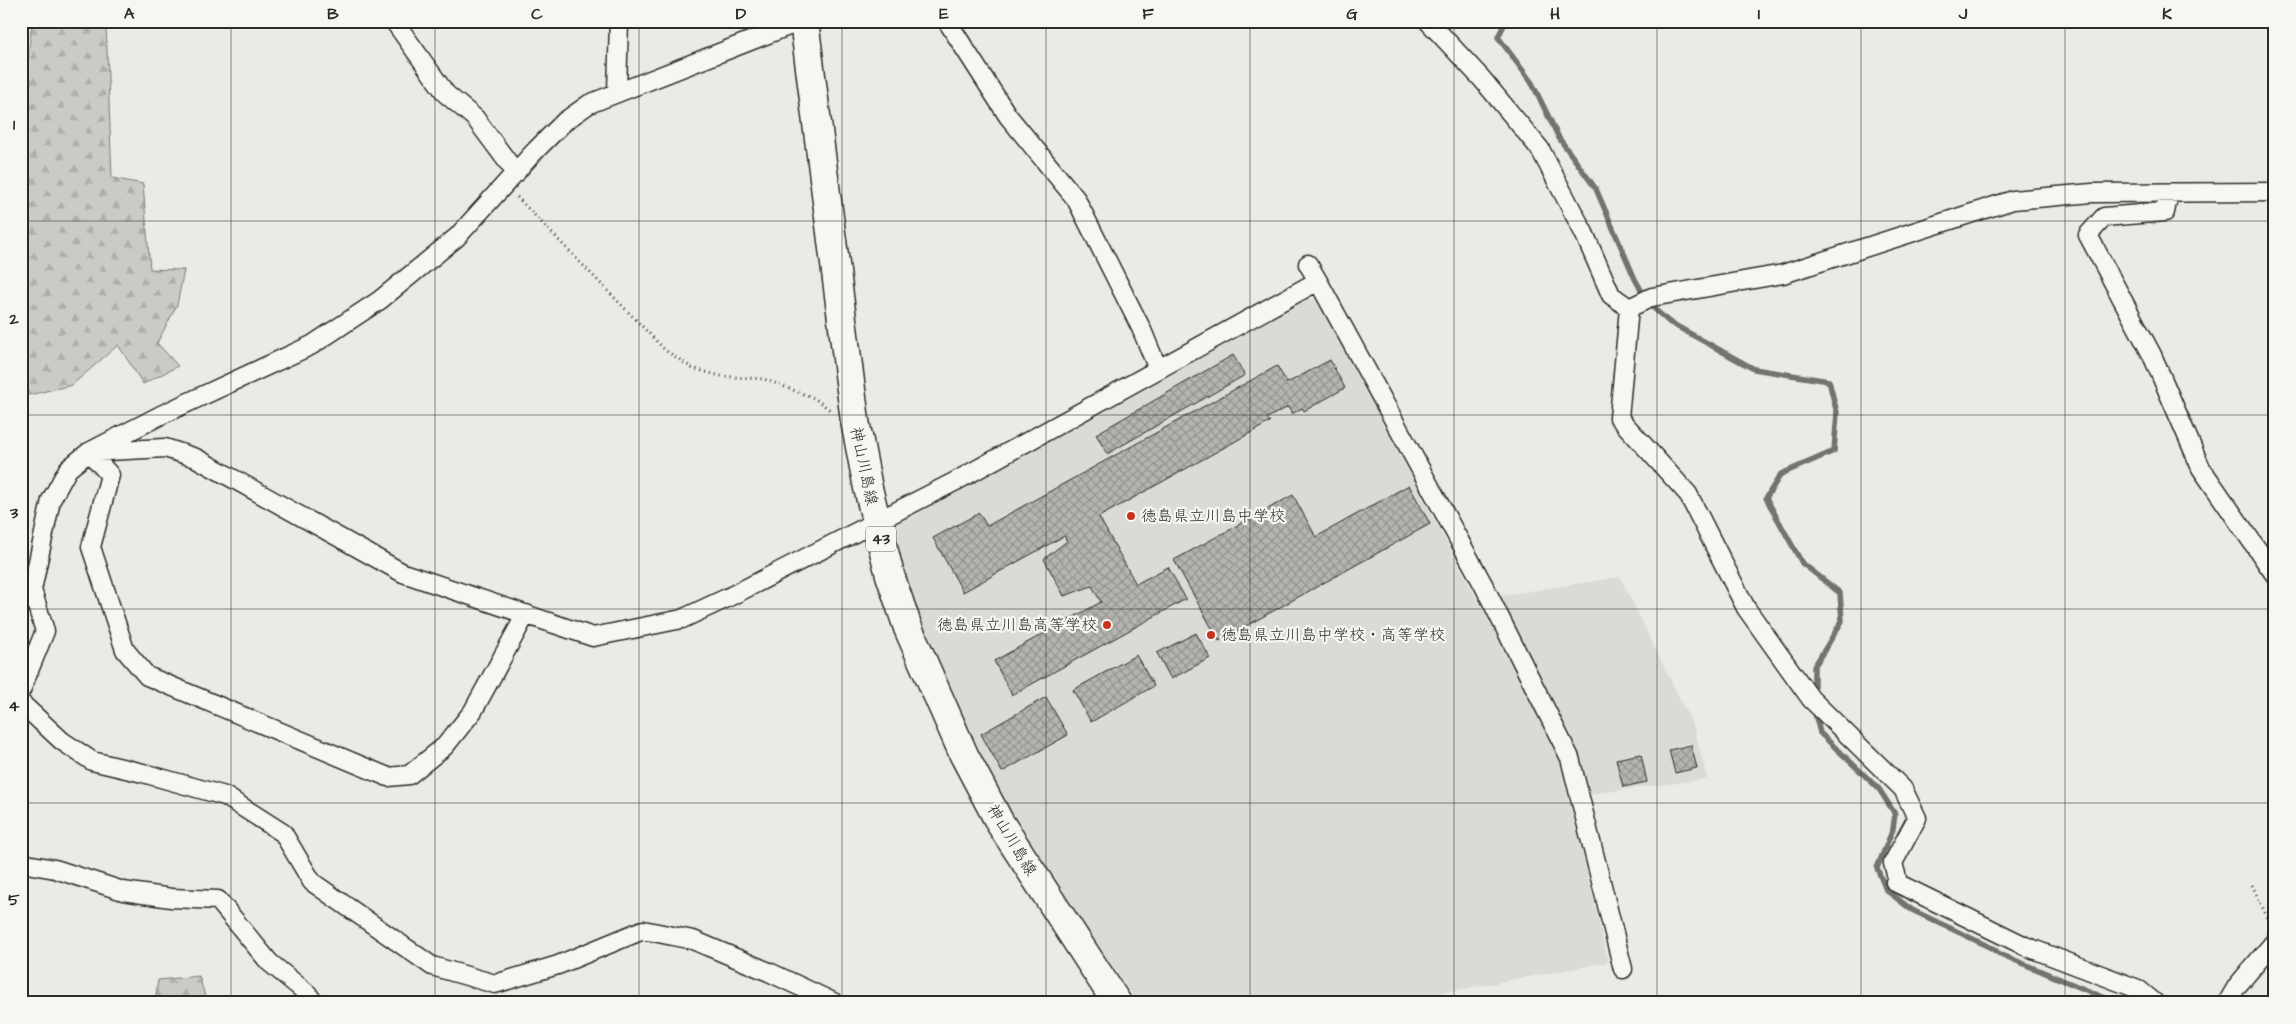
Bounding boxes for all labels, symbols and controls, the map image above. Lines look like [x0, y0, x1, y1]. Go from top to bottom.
text: A [124, 3, 135, 25]
text: B [327, 3, 339, 25]
text: C [531, 3, 543, 25]
text: D [736, 3, 747, 25]
text: E [939, 3, 949, 25]
text: F [1142, 3, 1154, 25]
text: G [1346, 3, 1358, 25]
text: H [1550, 3, 1560, 25]
text: I [1758, 3, 1760, 25]
text: J [1958, 3, 1968, 25]
text: K [2162, 3, 2172, 25]
text: 1 [13, 114, 16, 136]
text: 2 [8, 308, 19, 330]
street label: 神山川島線 [845, 425, 883, 507]
text: 3 [9, 502, 19, 524]
place label: 徳島県立川島中学校 [1141, 505, 1285, 527]
marker: 徳島県立川島中学校 [1125, 510, 1137, 522]
road number: 43 [866, 526, 896, 552]
place label: 徳島県立川島高等学校 [937, 614, 1097, 636]
marker: 徳島県立川島高等学校 [1101, 619, 1113, 631]
place label: 徳島県立川島中学校・高等学校 [1221, 624, 1445, 646]
marker: 徳島県立川島中学校・高等学校 [1205, 629, 1217, 641]
text: 4 [9, 695, 20, 717]
street label: 神山川島線 [982, 800, 1042, 880]
text: 5 [8, 889, 20, 911]

